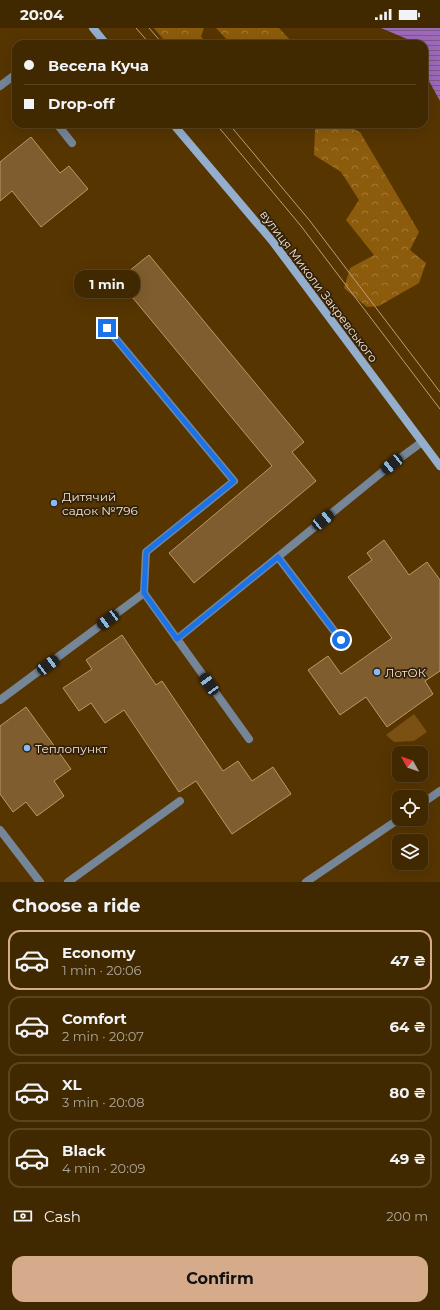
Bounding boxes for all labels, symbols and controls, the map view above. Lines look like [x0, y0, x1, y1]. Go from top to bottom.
text: 20:04 [20, 5, 64, 24]
text: Весела Куча [48, 56, 149, 75]
text: Drop-off [48, 94, 115, 113]
street label: вулиця Миколи Закревського [257, 207, 381, 365]
callout: 1 min [74, 270, 140, 298]
text: 1 min [89, 276, 125, 292]
route end [98, 319, 116, 337]
car [379, 452, 405, 476]
place label: Дитячий садок №796 [62, 489, 138, 518]
marker: Дитячий садок №796 [49, 498, 59, 508]
car [310, 508, 336, 532]
car [95, 608, 121, 632]
route start [332, 631, 350, 649]
car [35, 653, 61, 677]
place label: ЛотОК [385, 665, 427, 680]
marker: ЛотОК [372, 667, 382, 677]
car [197, 671, 221, 697]
place label: Теплопункт [35, 741, 108, 756]
marker: Теплопункт [22, 743, 32, 753]
north arrow [392, 746, 428, 782]
map controls [392, 746, 428, 870]
button: locate [392, 790, 428, 826]
button: layers [392, 834, 428, 870]
text: Choose a ride [12, 895, 140, 917]
icon: car [14, 942, 50, 978]
text: Economy [62, 943, 135, 962]
text: 47 ₴ [390, 951, 426, 970]
text: 1 min · 20:06 [62, 962, 142, 978]
icon: car [14, 1008, 50, 1044]
text: Comfort [62, 1009, 127, 1028]
text: 64 ₴ [389, 1017, 426, 1036]
text: 2 min · 20:07 [62, 1028, 144, 1044]
icon: car [14, 1074, 50, 1110]
text: XL [62, 1075, 81, 1094]
text: 80 ₴ [389, 1083, 426, 1102]
text: 3 min · 20:08 [62, 1094, 145, 1110]
icon: car [14, 1140, 50, 1176]
text: Black [62, 1141, 106, 1160]
text: 49 ₴ [390, 1149, 426, 1168]
text: 4 min · 20:09 [62, 1160, 145, 1176]
icon: cash [12, 1205, 34, 1227]
text: Cash [44, 1207, 81, 1226]
text: 200 m [386, 1208, 428, 1224]
button: Confirm [12, 1256, 428, 1302]

